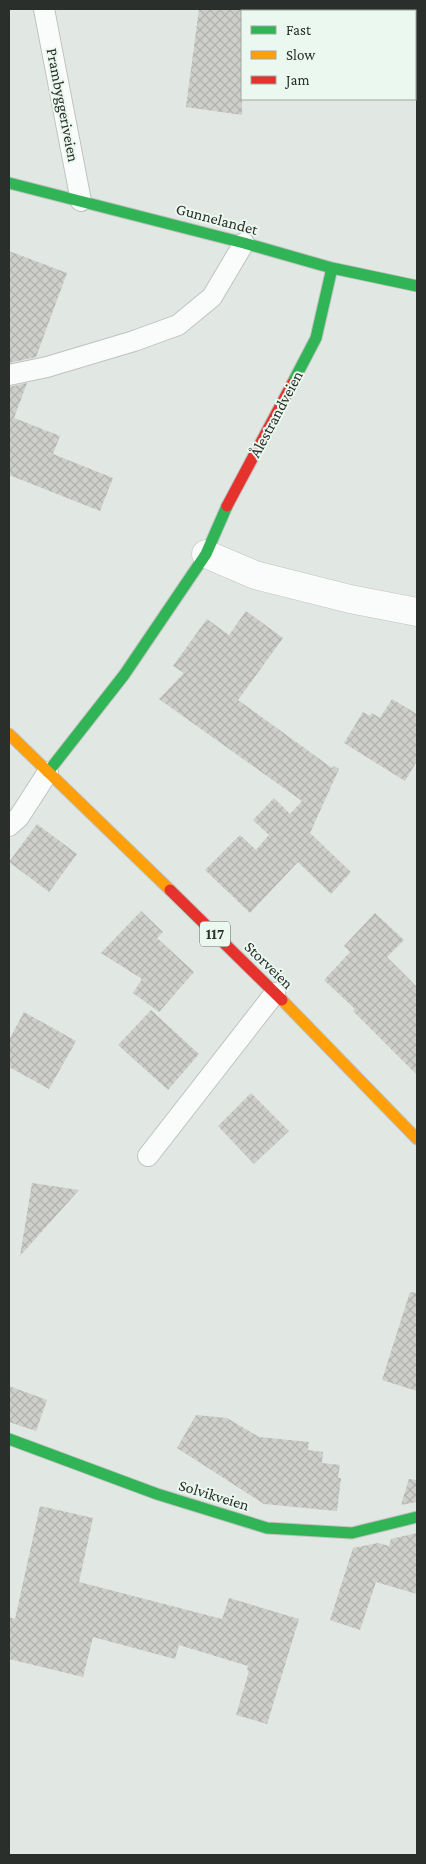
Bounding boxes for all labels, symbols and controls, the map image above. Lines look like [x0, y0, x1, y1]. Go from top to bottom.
legend [241, 10, 416, 100]
text: Fast [286, 22, 312, 38]
street label: Prambyggeriveien [43, 47, 82, 164]
text: Slow [286, 47, 316, 63]
text: Jam [284, 72, 309, 89]
street label: Gunnelandet [174, 200, 260, 238]
street label: Ålestrandveien [246, 367, 306, 460]
road number: 117 [200, 922, 230, 946]
street label: Storveien [241, 938, 297, 992]
street label: Solvikveien [177, 1476, 252, 1514]

